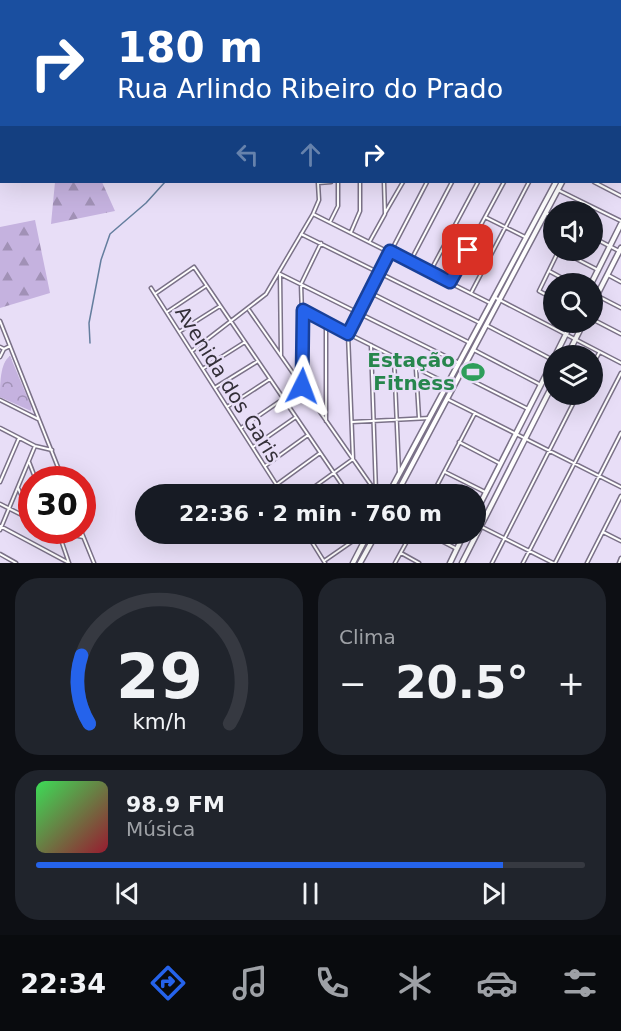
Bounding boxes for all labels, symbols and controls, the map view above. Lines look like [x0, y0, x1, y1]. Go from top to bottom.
text: 180 m [117, 23, 263, 72]
icon: right [18, 24, 96, 102]
text: Rua Arlindo Ribeiro do Prado [117, 73, 503, 104]
icon: left [231, 138, 264, 171]
icon: ahead [294, 138, 327, 171]
icon: right [357, 138, 390, 171]
map controls [543, 201, 603, 405]
button: sound [543, 201, 603, 261]
pin [442, 224, 493, 275]
icon: arrive [451, 233, 484, 266]
button: search [543, 273, 603, 333]
street label: Avenida dos Garis [170, 301, 286, 467]
button: layers [543, 345, 603, 405]
place label: Estação Fitness [367, 348, 455, 395]
position arrow [270, 354, 334, 418]
sports icon: Estação Fitness [460, 359, 486, 385]
speed limit sign: 30 [18, 466, 96, 544]
text: 22:36 · 2 min · 760 m [179, 501, 442, 526]
text: Clima [339, 625, 396, 649]
text: 29 [116, 640, 202, 713]
text: 20.5° [395, 656, 529, 709]
text: − [339, 664, 367, 703]
text: + [557, 664, 585, 703]
text: km/h [132, 709, 186, 734]
text: 98.9 FM [126, 792, 225, 817]
text: Música [126, 817, 195, 841]
icon: previous [111, 877, 144, 910]
icon: pause [294, 877, 327, 910]
icon: next [477, 877, 510, 910]
icon: directions [147, 962, 189, 1004]
icon: music [229, 962, 271, 1004]
icon: phone [311, 962, 353, 1004]
icon: climate [394, 962, 436, 1004]
icon: car [476, 962, 518, 1004]
icon: filters [559, 962, 601, 1004]
text: 22:34 [20, 968, 106, 999]

